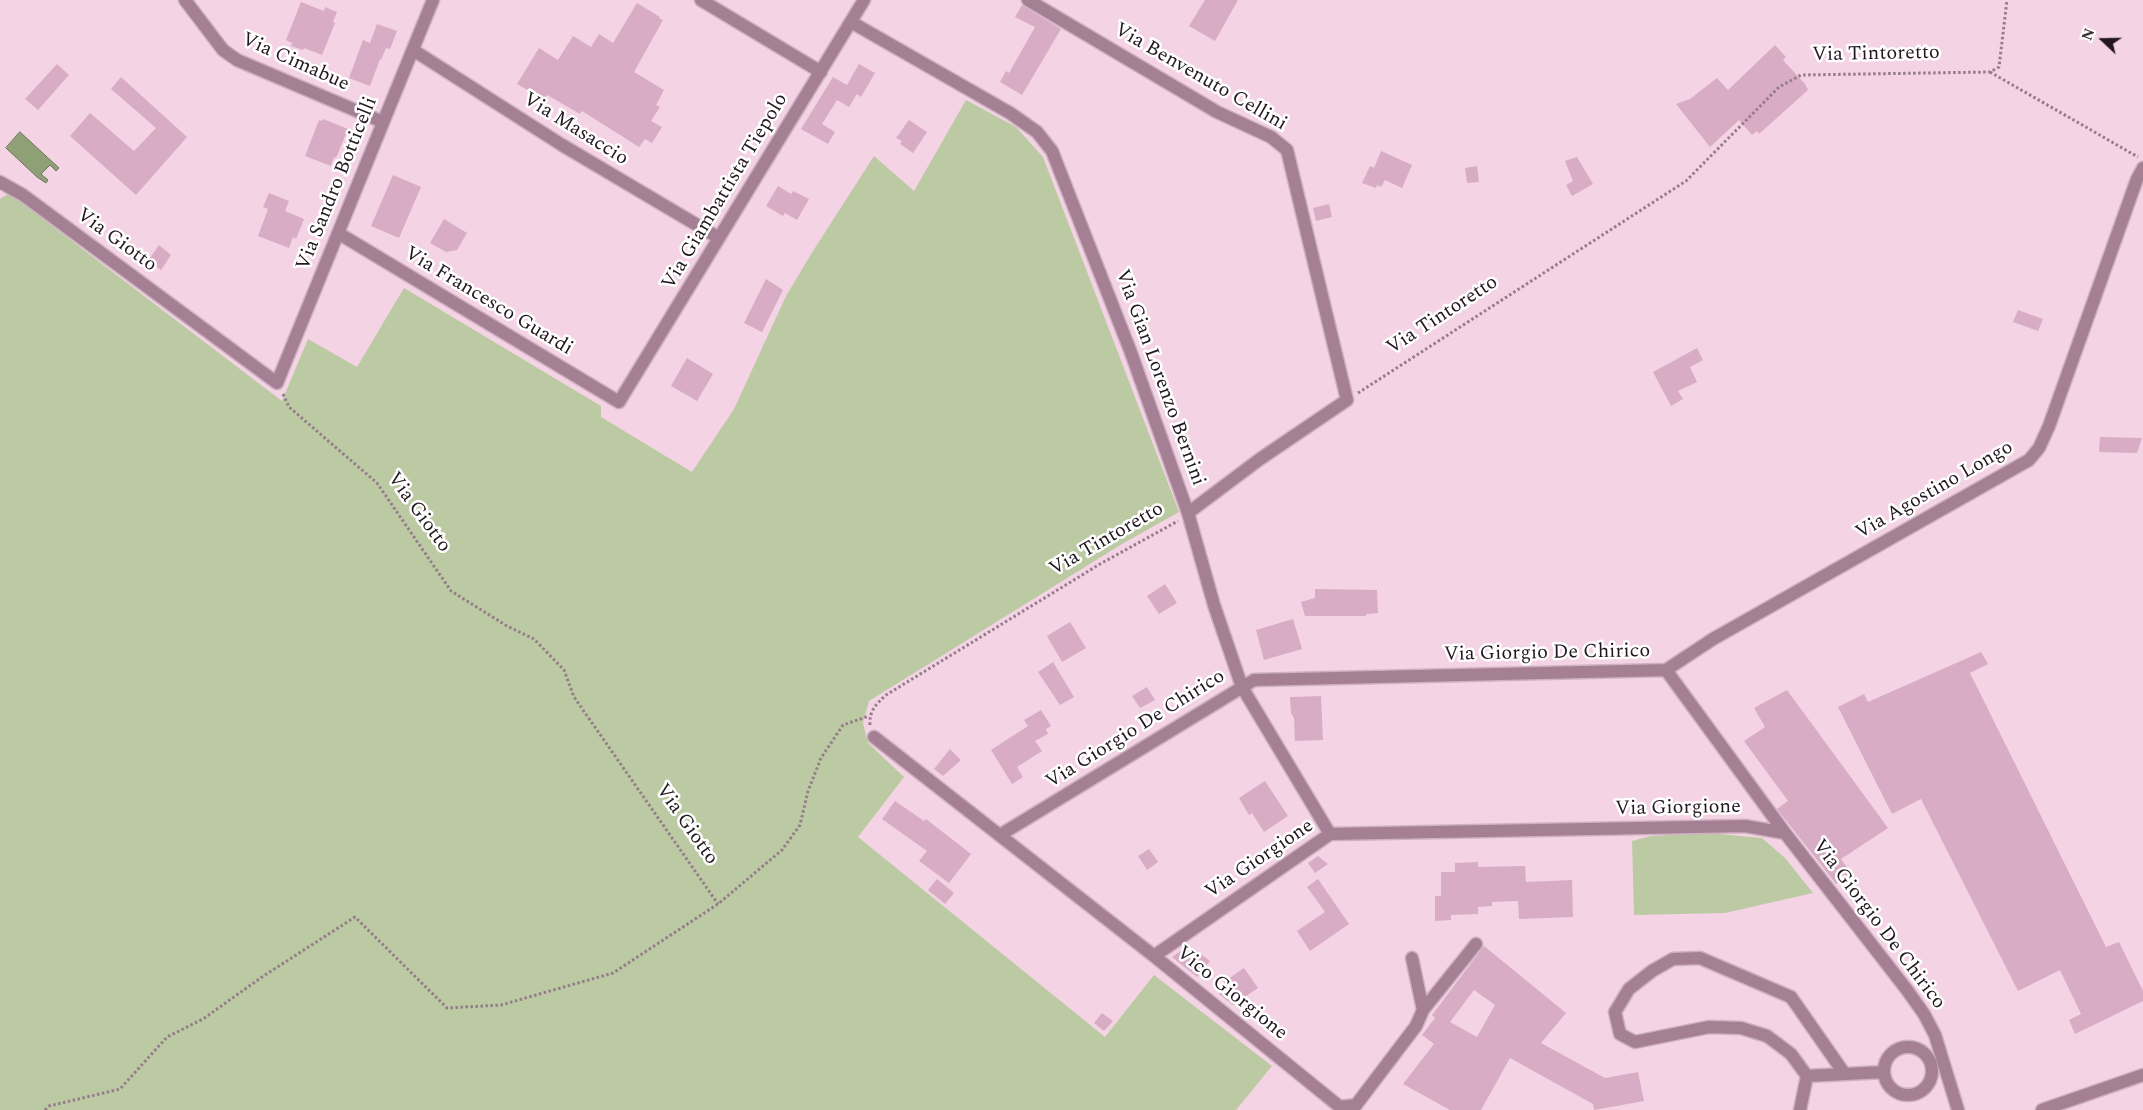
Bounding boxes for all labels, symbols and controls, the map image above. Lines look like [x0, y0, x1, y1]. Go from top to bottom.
north arrow [2078, 15, 2128, 65]
street label: Via Benvenuto Cellini [1109, 19, 1291, 137]
text: N [2077, 25, 2100, 44]
street label: Via Cimabue [237, 29, 353, 97]
street label: Via Tintoretto [1812, 42, 1940, 68]
street label: Via Masaccio [518, 88, 632, 172]
street label: Via Giambattista Tiepolo [658, 90, 794, 294]
street label: Via Sandro Botticelli [292, 94, 384, 274]
street label: Via Giotto [71, 204, 161, 278]
street label: Via Francesco Guardi [399, 242, 577, 362]
street label: Via Gian Lorenzo Bernini [1109, 267, 1209, 489]
street label: Via Tintoretto [1383, 271, 1503, 361]
street label: Via Agostino Longo [1852, 436, 2018, 546]
street label: Via Giotto [381, 468, 455, 558]
street label: Via Tintoretto [1046, 498, 1168, 582]
street label: Via Giorgio De Chirico [1444, 640, 1650, 668]
street label: Via Giorgio De Chirico [1042, 665, 1230, 795]
street label: Via Giotto [649, 780, 723, 870]
street label: Via Giorgione [1615, 796, 1741, 822]
street label: Via Giorgione [1201, 815, 1319, 905]
street label: Via Giorgio De Chirico [1806, 835, 1950, 1015]
street label: Vico Giorgione [1171, 942, 1291, 1046]

